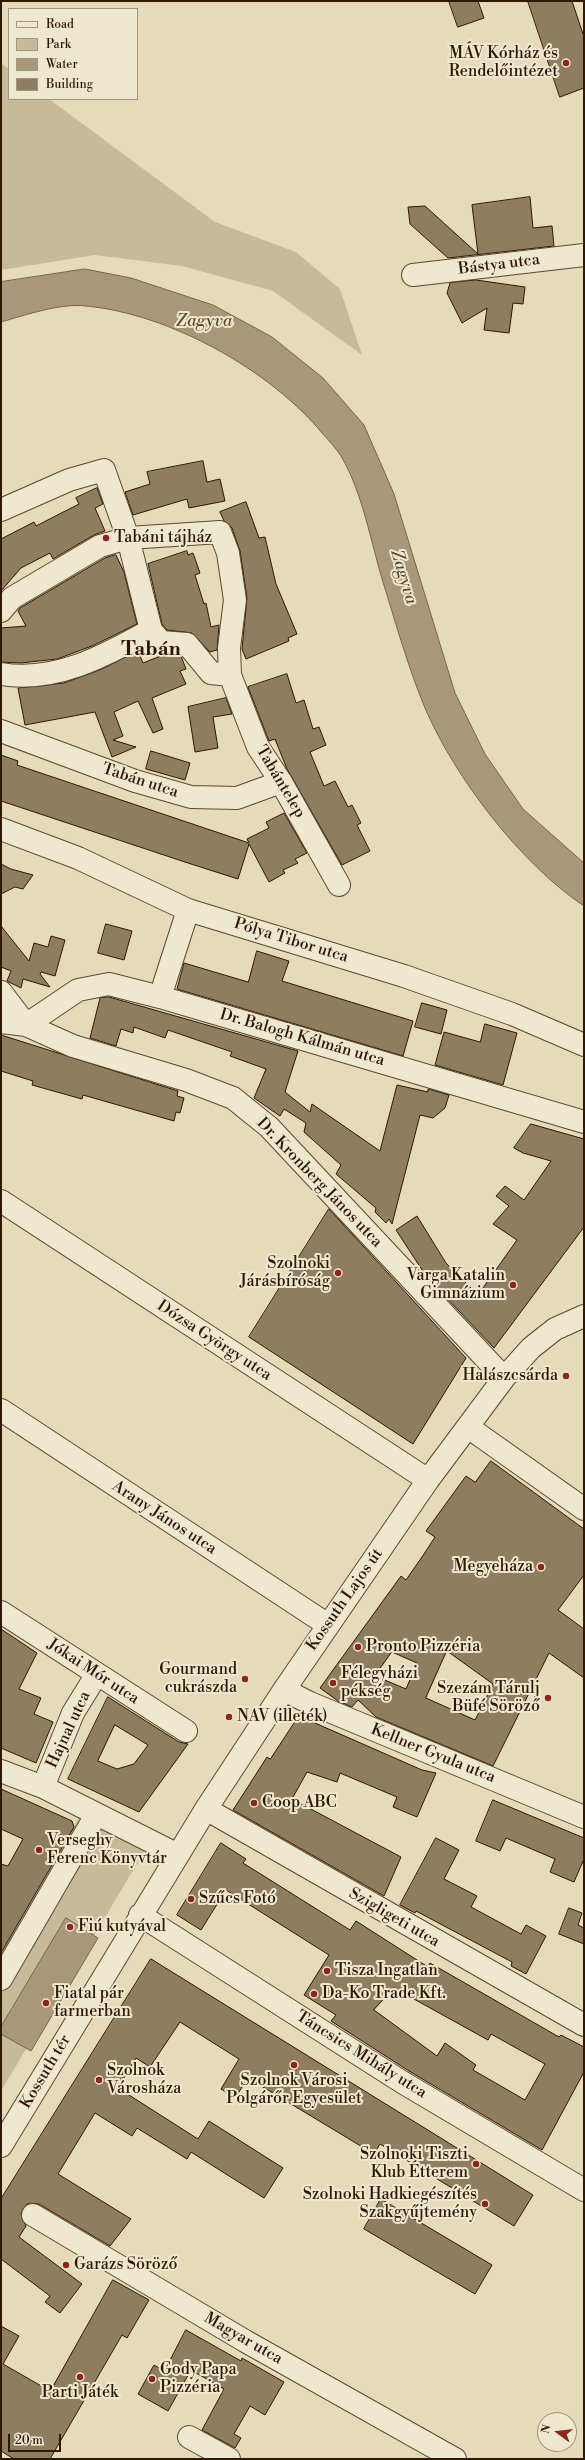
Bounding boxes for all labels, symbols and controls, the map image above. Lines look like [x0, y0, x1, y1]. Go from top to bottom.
legend [8, 8, 138, 100]
text: Road [46, 17, 74, 32]
text: Park [46, 37, 71, 52]
place label: MÁV Kórház és Rendelőintézet [449, 44, 558, 82]
text: Water [46, 57, 78, 72]
marker: MÁV Kórház és Rendelőintézet [561, 58, 571, 68]
text: Building [46, 77, 93, 92]
street label: Bástya utca [457, 250, 541, 280]
water label: Zagyva [176, 312, 232, 332]
place label: Tabáni tájház [114, 528, 212, 548]
marker: Tabáni tájház [101, 533, 111, 543]
water label: Zagyva [385, 547, 421, 607]
district label: Tabán [121, 638, 181, 662]
street label: Tabántelep [251, 742, 309, 822]
street label: Tabán utca [99, 760, 181, 802]
street label: Pólya Tibor utca [232, 915, 350, 967]
street label: Dr. Balogh Kálmán utca [217, 1005, 387, 1071]
street label: Dr. Kronberg János utca [252, 1114, 386, 1252]
place label: Szolnoki Járásbíróság [240, 1254, 330, 1292]
place label: Varga Katalin Gimnázium [406, 1266, 505, 1304]
marker: Szolnoki Járásbíróság [333, 1268, 343, 1278]
marker: Varga Katalin Gimnázium [508, 1280, 518, 1290]
street label: Dózsa György utca [153, 1297, 275, 1385]
place label: Halászcsárda [462, 1366, 558, 1386]
marker: Halászcsárda [561, 1371, 571, 1381]
street label: Arany János utca [108, 1477, 220, 1559]
street label: Kossuth Lajos út [303, 1545, 387, 1655]
place label: Megyeháza [453, 1557, 533, 1577]
marker: Megyeháza [536, 1562, 546, 1572]
street label: Jókai Mór utca [44, 1635, 142, 1709]
place label: Pronto Pizzéria [366, 1637, 480, 1657]
marker: Pronto Pizzéria [353, 1642, 363, 1652]
place label: Gourmand cukrászda [159, 1660, 237, 1698]
place label: Félegyházi pékség [341, 1664, 418, 1702]
marker: Gourmand cukrászda [240, 1674, 250, 1684]
marker: Félegyházi pékség [328, 1678, 338, 1688]
place label: Szezám Tárulj Büfé Söröző [437, 1679, 540, 1717]
street label: Hajnal utca [43, 1689, 95, 1771]
marker: Szezám Tárulj Büfé Söröző [543, 1693, 553, 1703]
place label: NAV (illeték) [237, 1707, 327, 1727]
marker: NAV (illeték) [224, 1712, 234, 1722]
street label: Kellner Gyula utca [368, 1720, 498, 1788]
place label: Coop ABC [262, 1793, 337, 1813]
marker: Coop ABC [249, 1798, 259, 1808]
place label: Verseghy Ferenc Könyvtár [47, 1831, 167, 1869]
marker: Verseghy Ferenc Könyvtár [34, 1845, 44, 1855]
street label: Szigligeti utca [345, 1884, 443, 1952]
place label: Szűcs Fotó [199, 1889, 276, 1909]
marker: Szűcs Fotó [186, 1894, 196, 1904]
place label: Fiú kutyával [78, 1917, 166, 1937]
marker: Fiú kutyával [65, 1922, 75, 1932]
place label: Tisza Ingatlan [335, 1961, 438, 1981]
marker: Tisza Ingatlan [322, 1966, 332, 1976]
place label: Fiatal pár farmerban [54, 1984, 131, 2022]
place label: Da-Ko Trade Kft. [322, 1984, 446, 2004]
marker: Da-Ko Trade Kft. [309, 1989, 319, 1999]
marker: Fiatal pár farmerban [41, 1998, 51, 2008]
street label: Táncsics Mihály utca [292, 2007, 430, 2103]
street label: Kossuth tér [16, 2032, 76, 2112]
marker: Szolnok Városi Polgárőr Egyesület [289, 2060, 299, 2070]
place label: Szolnok Városháza [107, 2061, 181, 2099]
place label: Szolnok Városi Polgárőr Egyesület [226, 2071, 362, 2109]
marker: Szolnok Városháza [94, 2075, 104, 2085]
place label: Szolnoki Tiszti Klub Étterem [360, 2145, 468, 2183]
marker: Szolnoki Tiszti Klub Étterem [471, 2159, 481, 2169]
place label: Szolnoki Hadkiegészítés Szakgyűjtemény [303, 2185, 477, 2223]
marker: Szolnoki Hadkiegészítés Szakgyűjtemény [480, 2199, 490, 2209]
place label: Garázs Söröző [74, 2255, 177, 2275]
marker: Garázs Söröző [61, 2260, 71, 2270]
street label: Magyar utca [200, 2309, 286, 2369]
place label: Gody Papa Pizzéria [160, 2360, 237, 2398]
marker: Parti Játék [75, 2372, 85, 2382]
marker: Gody Papa Pizzéria [147, 2374, 157, 2384]
place label: Parti Játék [42, 2383, 118, 2403]
north arrow [537, 2412, 577, 2452]
text: N [538, 2423, 554, 2435]
scale bar [10, 2426, 63, 2452]
text: 20 m [15, 2433, 43, 2448]

